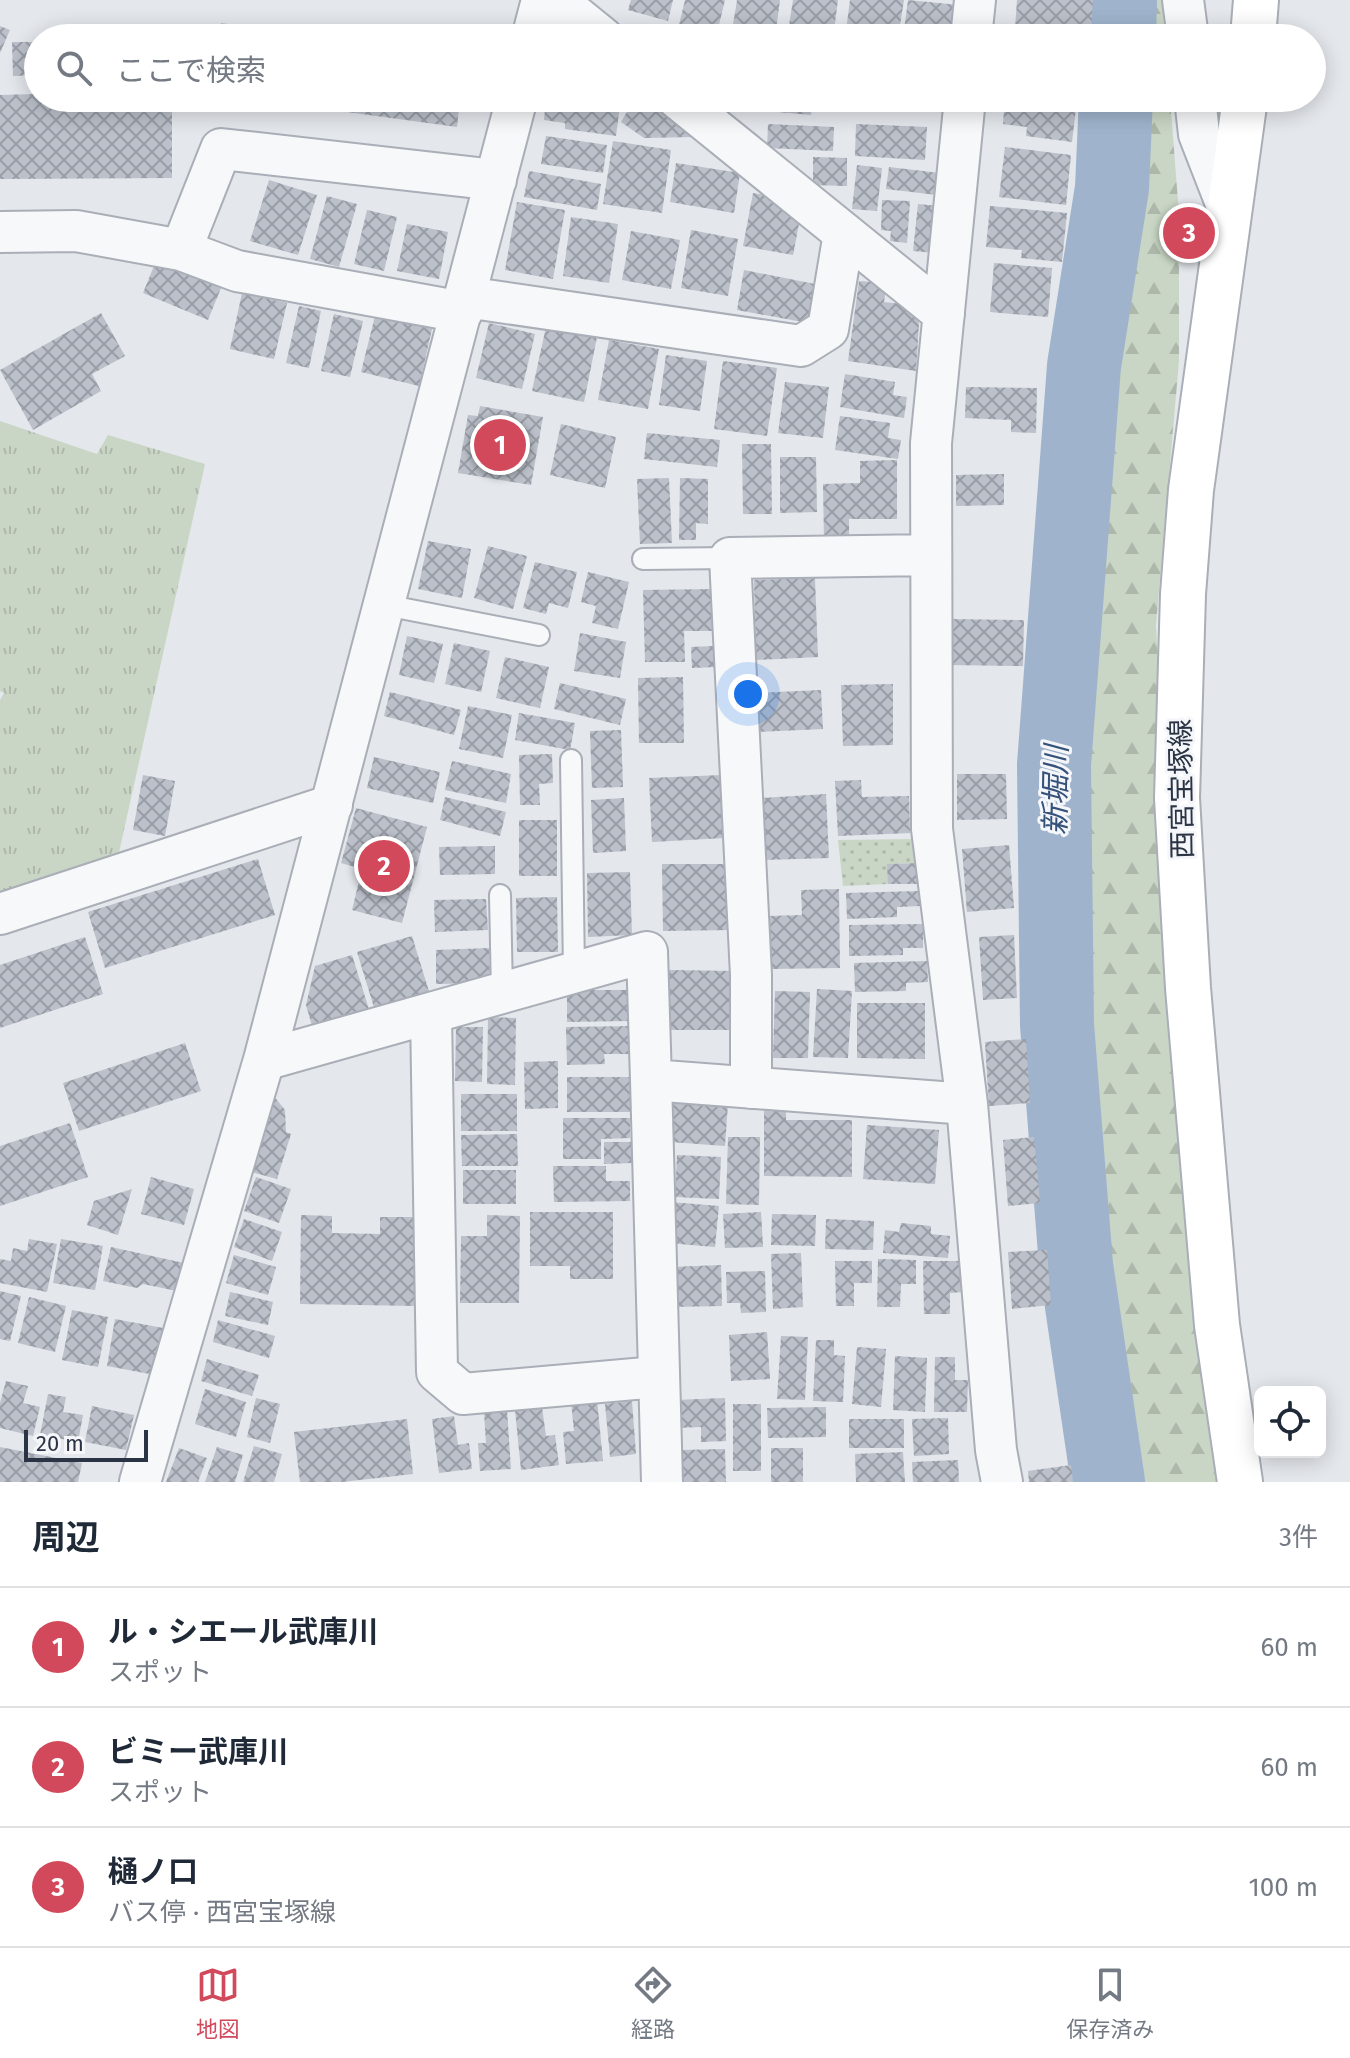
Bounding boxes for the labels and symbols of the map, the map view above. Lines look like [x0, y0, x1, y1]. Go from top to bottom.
pin: 3 [1163, 203, 1215, 263]
pin: 1 [474, 415, 526, 475]
your location [728, 674, 768, 714]
street label: 西宮宝塚線 [1164, 719, 1199, 859]
water label: 新堀川 [1037, 742, 1075, 835]
pin: 2 [358, 836, 410, 896]
scale bar [24, 1426, 148, 1462]

